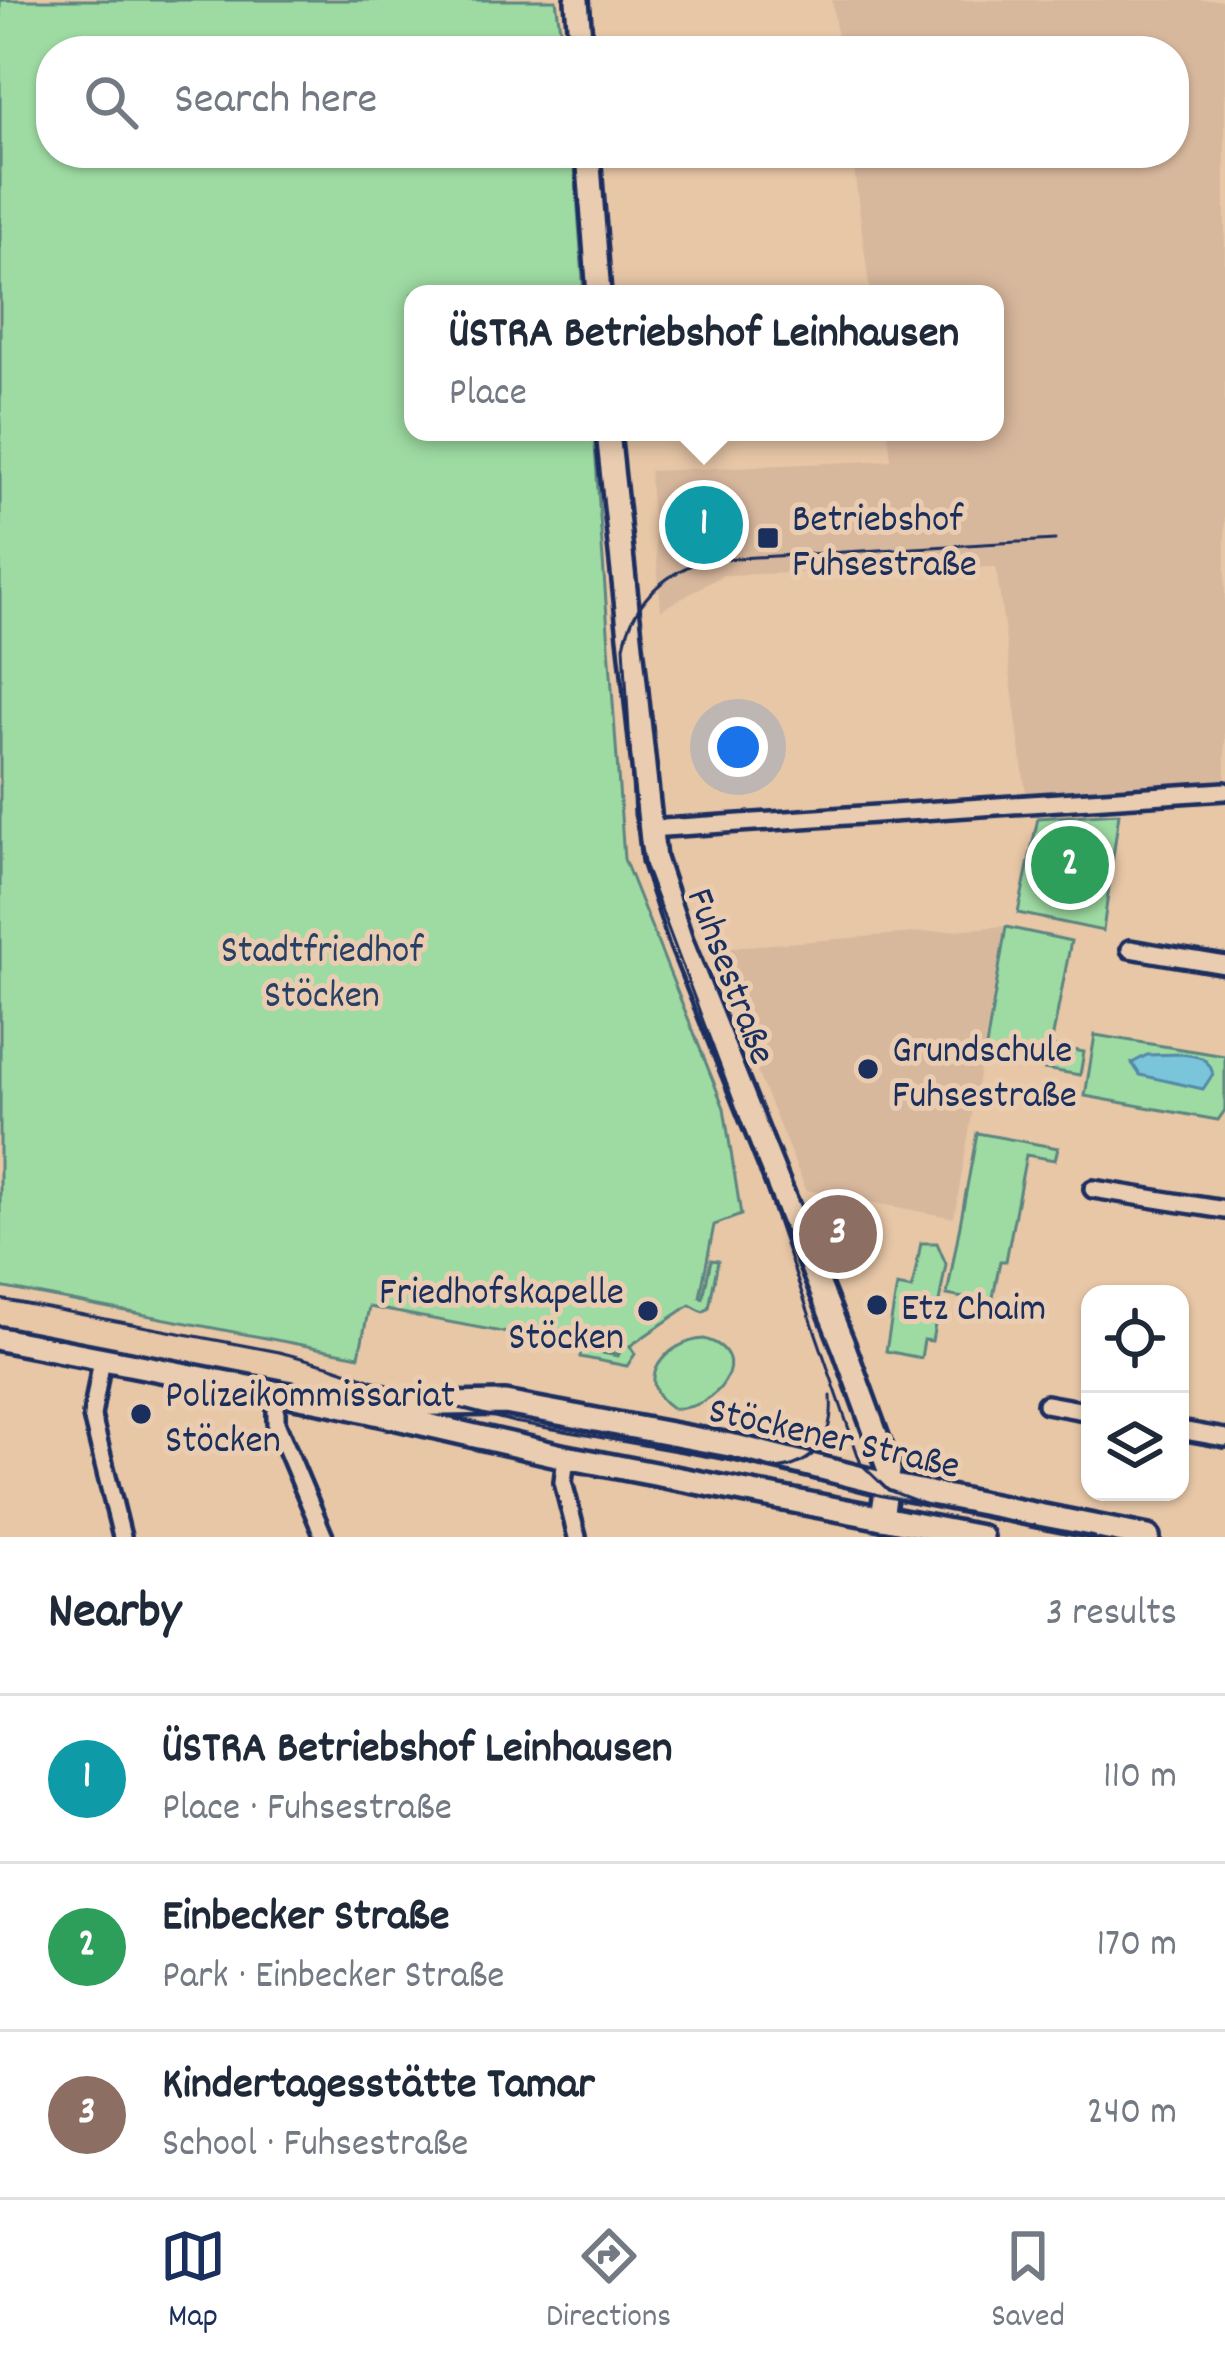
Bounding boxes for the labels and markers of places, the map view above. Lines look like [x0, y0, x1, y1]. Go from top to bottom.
pin: 1 [665, 480, 743, 570]
place label: Betriebshof Fuhsestraße [792, 495, 977, 595]
marker: Betriebshof Fuhsestraße [755, 525, 781, 551]
pin: 2 [1031, 820, 1109, 910]
place label: Grundschule Fuhsestraße [892, 1026, 1077, 1126]
marker: Grundschule Fuhsestraße [855, 1056, 881, 1082]
pin: 3 [799, 1189, 877, 1279]
place label: Friedhofskapelle Stöcken [379, 1268, 624, 1368]
place label: Etz Chaim [901, 1284, 1046, 1339]
marker: Etz Chaim [864, 1292, 890, 1318]
marker: Friedhofskapelle Stöcken [635, 1298, 661, 1324]
place label: Polizeikommissariat Stöcken [165, 1371, 455, 1471]
marker: Polizeikommissariat Stöcken [128, 1401, 154, 1427]

